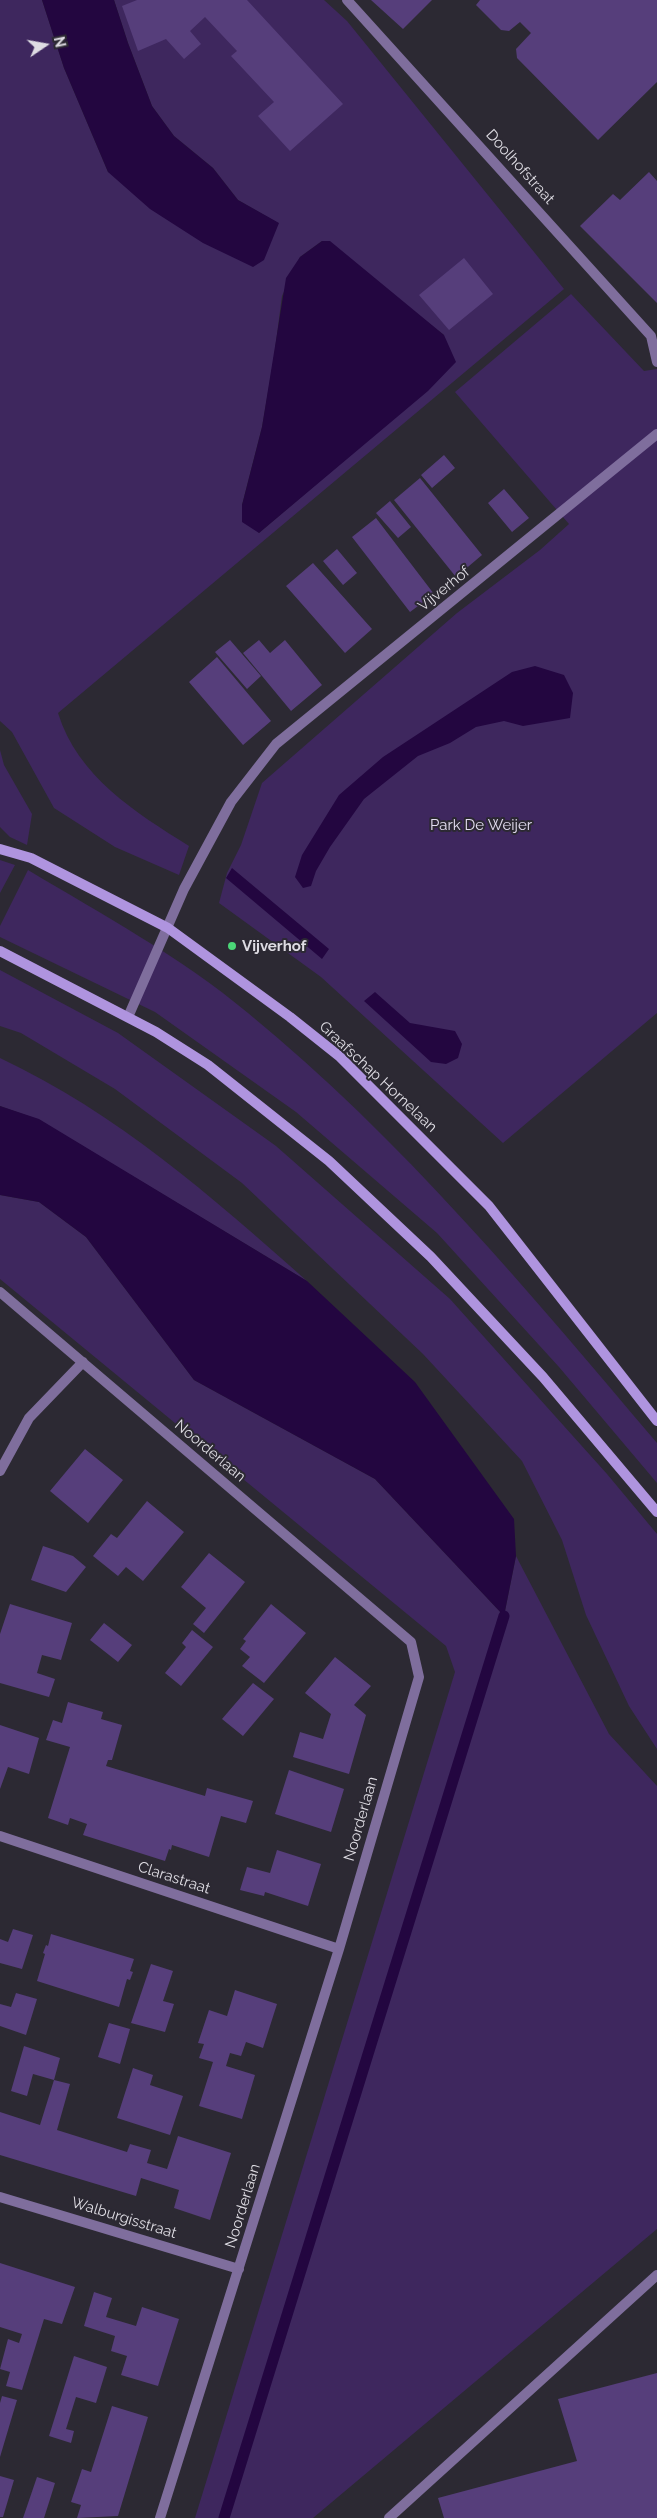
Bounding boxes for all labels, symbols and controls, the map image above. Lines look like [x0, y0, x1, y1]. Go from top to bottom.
north arrow [20, 20, 70, 70]
text: N [51, 35, 69, 49]
street label: Doolhofstraat [482, 126, 558, 208]
street label: Vijverhof [415, 563, 473, 615]
park label: Park De Weijer [430, 816, 532, 834]
place label: Vijverhof [242, 937, 306, 955]
marker: Vijverhof [226, 940, 238, 952]
street label: Graafschap Hornelaan [315, 1018, 441, 1136]
street label: Noorderlaan [171, 1416, 249, 1486]
street label: Noorderlaan [340, 1775, 382, 1863]
street label: Clarastraat [136, 1858, 212, 1898]
street label: Noorderlaan [222, 2162, 264, 2250]
street label: Walburgisstraat [69, 2193, 179, 2243]

